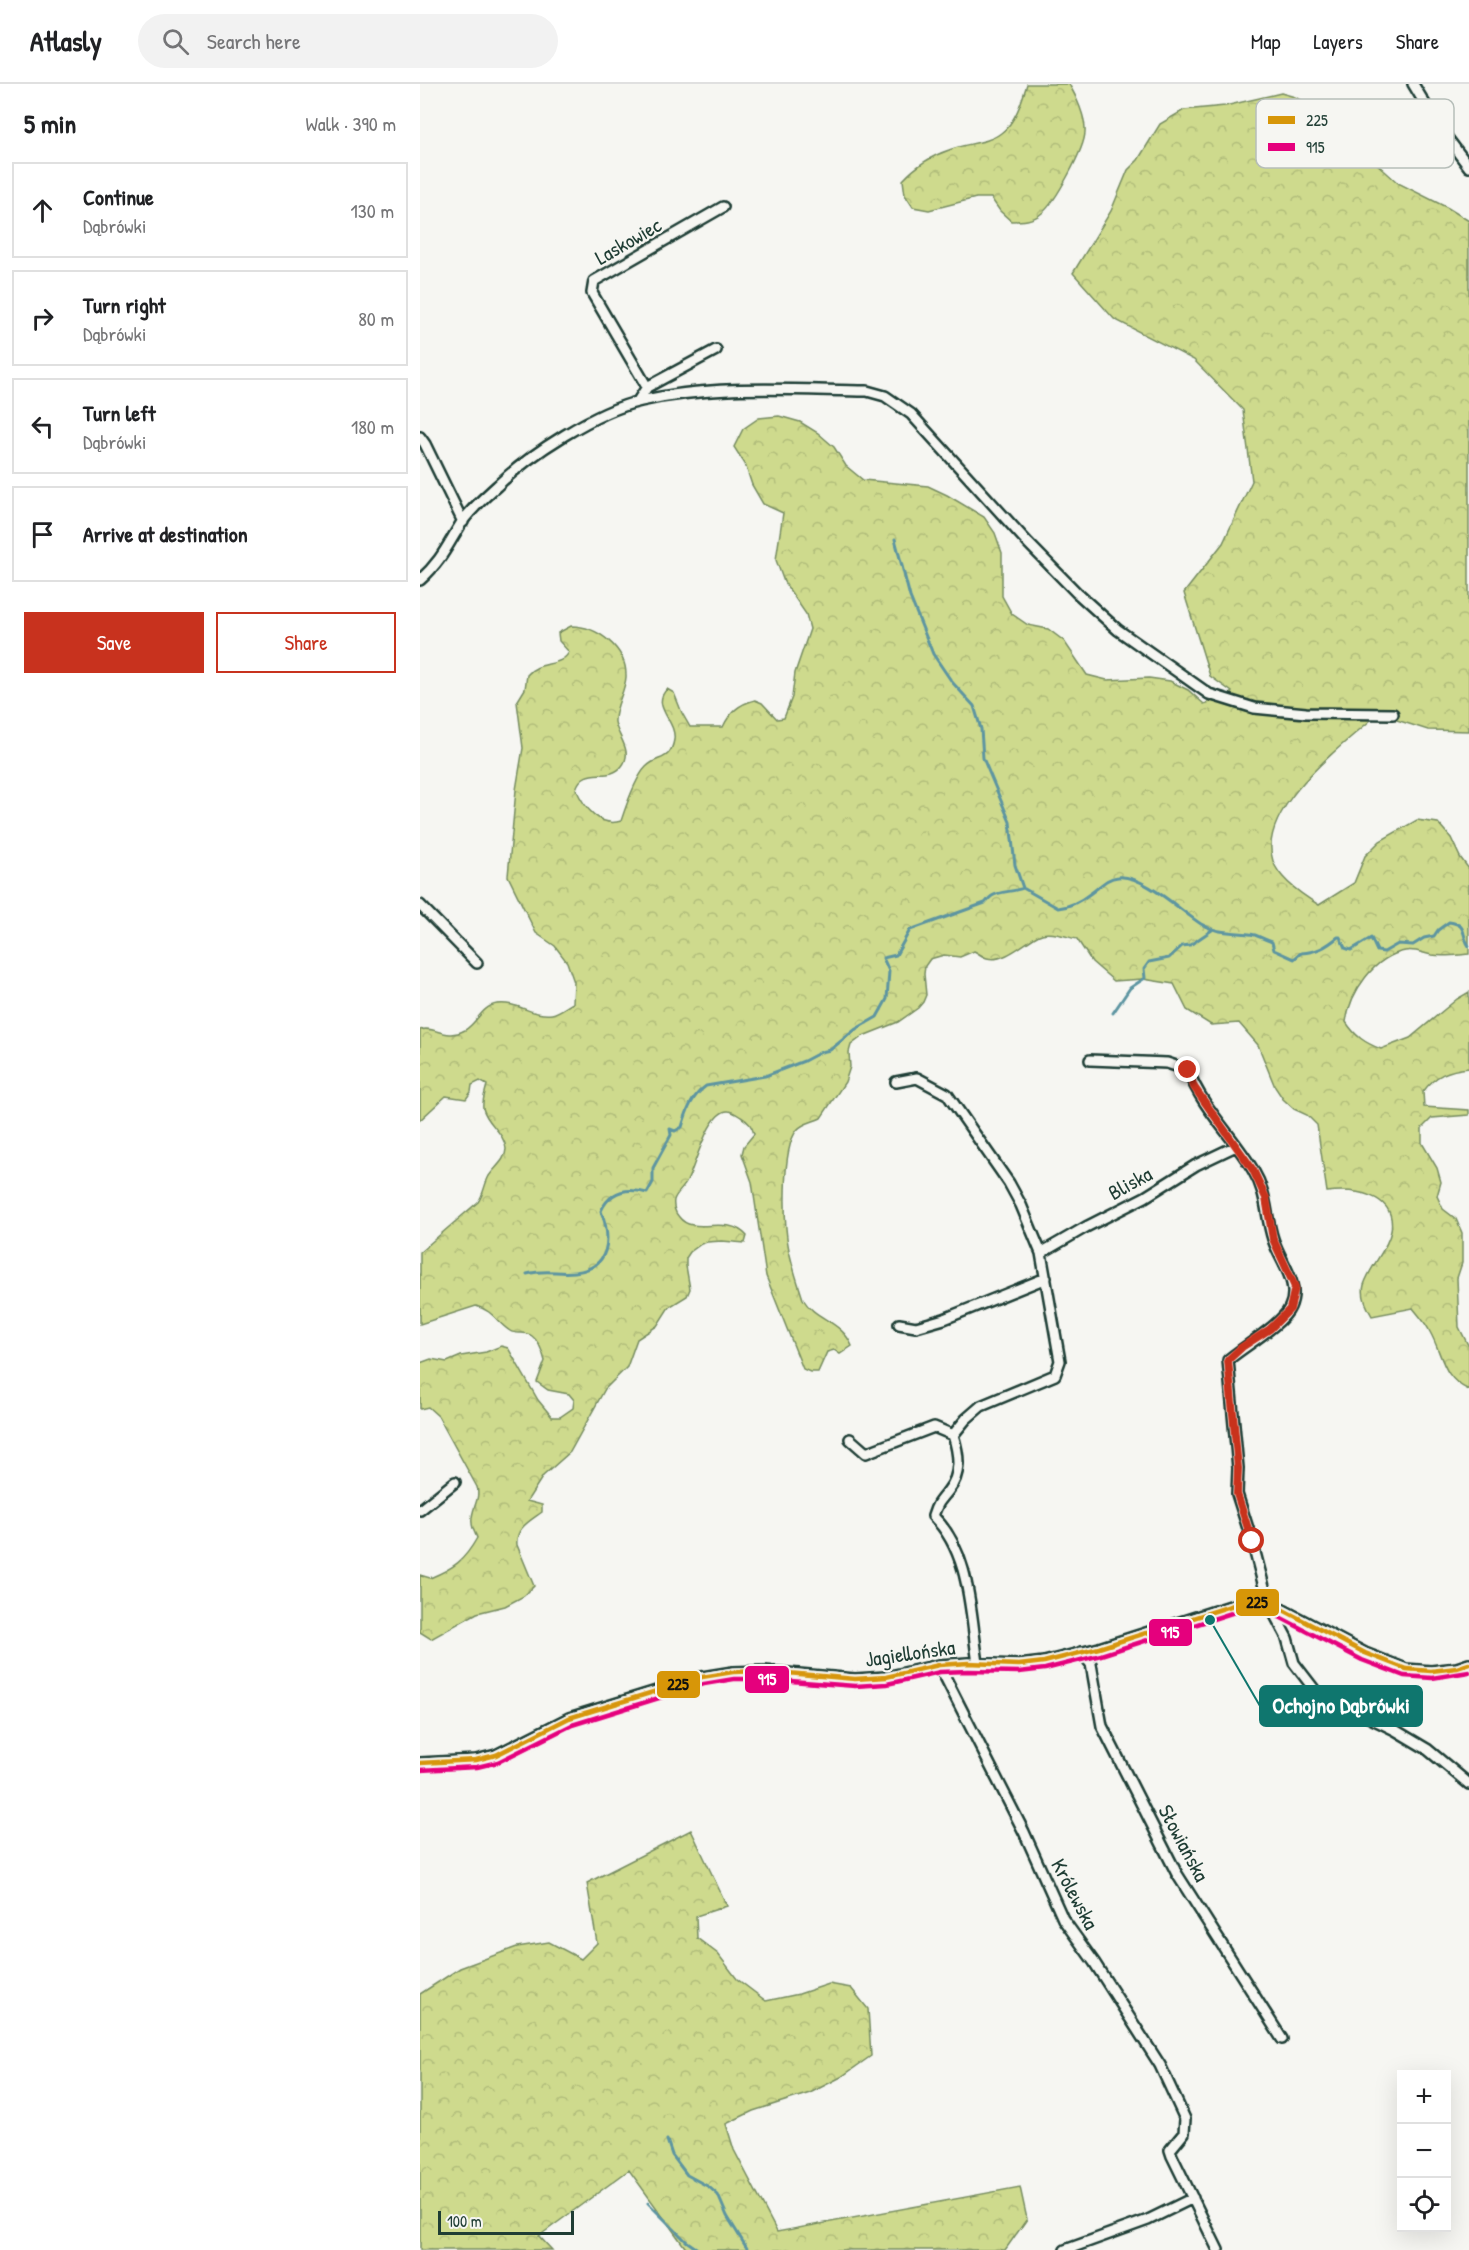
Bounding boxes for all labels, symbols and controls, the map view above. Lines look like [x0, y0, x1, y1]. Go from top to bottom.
search box [138, 14, 558, 68]
text: Atlasly [30, 22, 102, 60]
icon: search [159, 25, 192, 58]
text: Search here [207, 26, 301, 56]
text: Map [1251, 27, 1280, 56]
text: Layers [1313, 27, 1363, 56]
text: Share [1396, 27, 1439, 56]
legend [1256, 99, 1454, 168]
text: 5 min [24, 106, 76, 141]
text: 225 [1306, 109, 1328, 131]
text: Walk · 390 m [306, 110, 396, 137]
text: 915 [1306, 136, 1325, 158]
text: Continue [83, 182, 154, 212]
icon: ahead [26, 194, 59, 227]
text: 130 m [351, 197, 394, 224]
street label: Laskowiec [589, 210, 667, 272]
text: Dąbrówki [83, 212, 146, 239]
text: Turn right [83, 290, 166, 320]
icon: right [26, 302, 59, 335]
text: 80 m [358, 305, 394, 332]
text: Dąbrówki [83, 320, 146, 347]
text: Turn left [83, 398, 156, 428]
icon: left [26, 410, 59, 443]
text: 180 m [351, 413, 394, 440]
text: Dąbrówki [83, 428, 146, 455]
icon: arrive [26, 518, 59, 551]
text: Arrive at destination [83, 519, 248, 549]
button: Save [24, 612, 204, 673]
button: Share [216, 612, 396, 673]
route end [1174, 1056, 1200, 1082]
street label: Bliska [1103, 1159, 1157, 1207]
route start [1238, 1527, 1264, 1553]
line badge: 225 [1235, 1588, 1280, 1617]
text: 225 [1246, 1591, 1268, 1613]
line badge: 915 [1148, 1618, 1193, 1647]
text: 915 [1161, 1621, 1179, 1643]
street label: Jagiellońska [863, 1632, 957, 1674]
line badge: 915 [744, 1665, 790, 1694]
text: 915 [758, 1668, 776, 1690]
line badge: 225 [656, 1670, 701, 1699]
text: 225 [667, 1673, 689, 1695]
callout: Ochojno Dąbrówki [1260, 1686, 1422, 1726]
text: Ochojno Dąbrówki [1272, 1690, 1410, 1720]
street label: Słowiańska [1152, 1799, 1216, 1887]
street label: Królewska [1044, 1854, 1106, 1934]
map controls [1397, 2070, 1451, 2232]
button: + [1397, 2070, 1451, 2124]
button: − [1397, 2124, 1451, 2178]
button: locate [1397, 2178, 1451, 2232]
scale bar [438, 2208, 574, 2236]
text: 100 m [447, 2210, 482, 2232]

